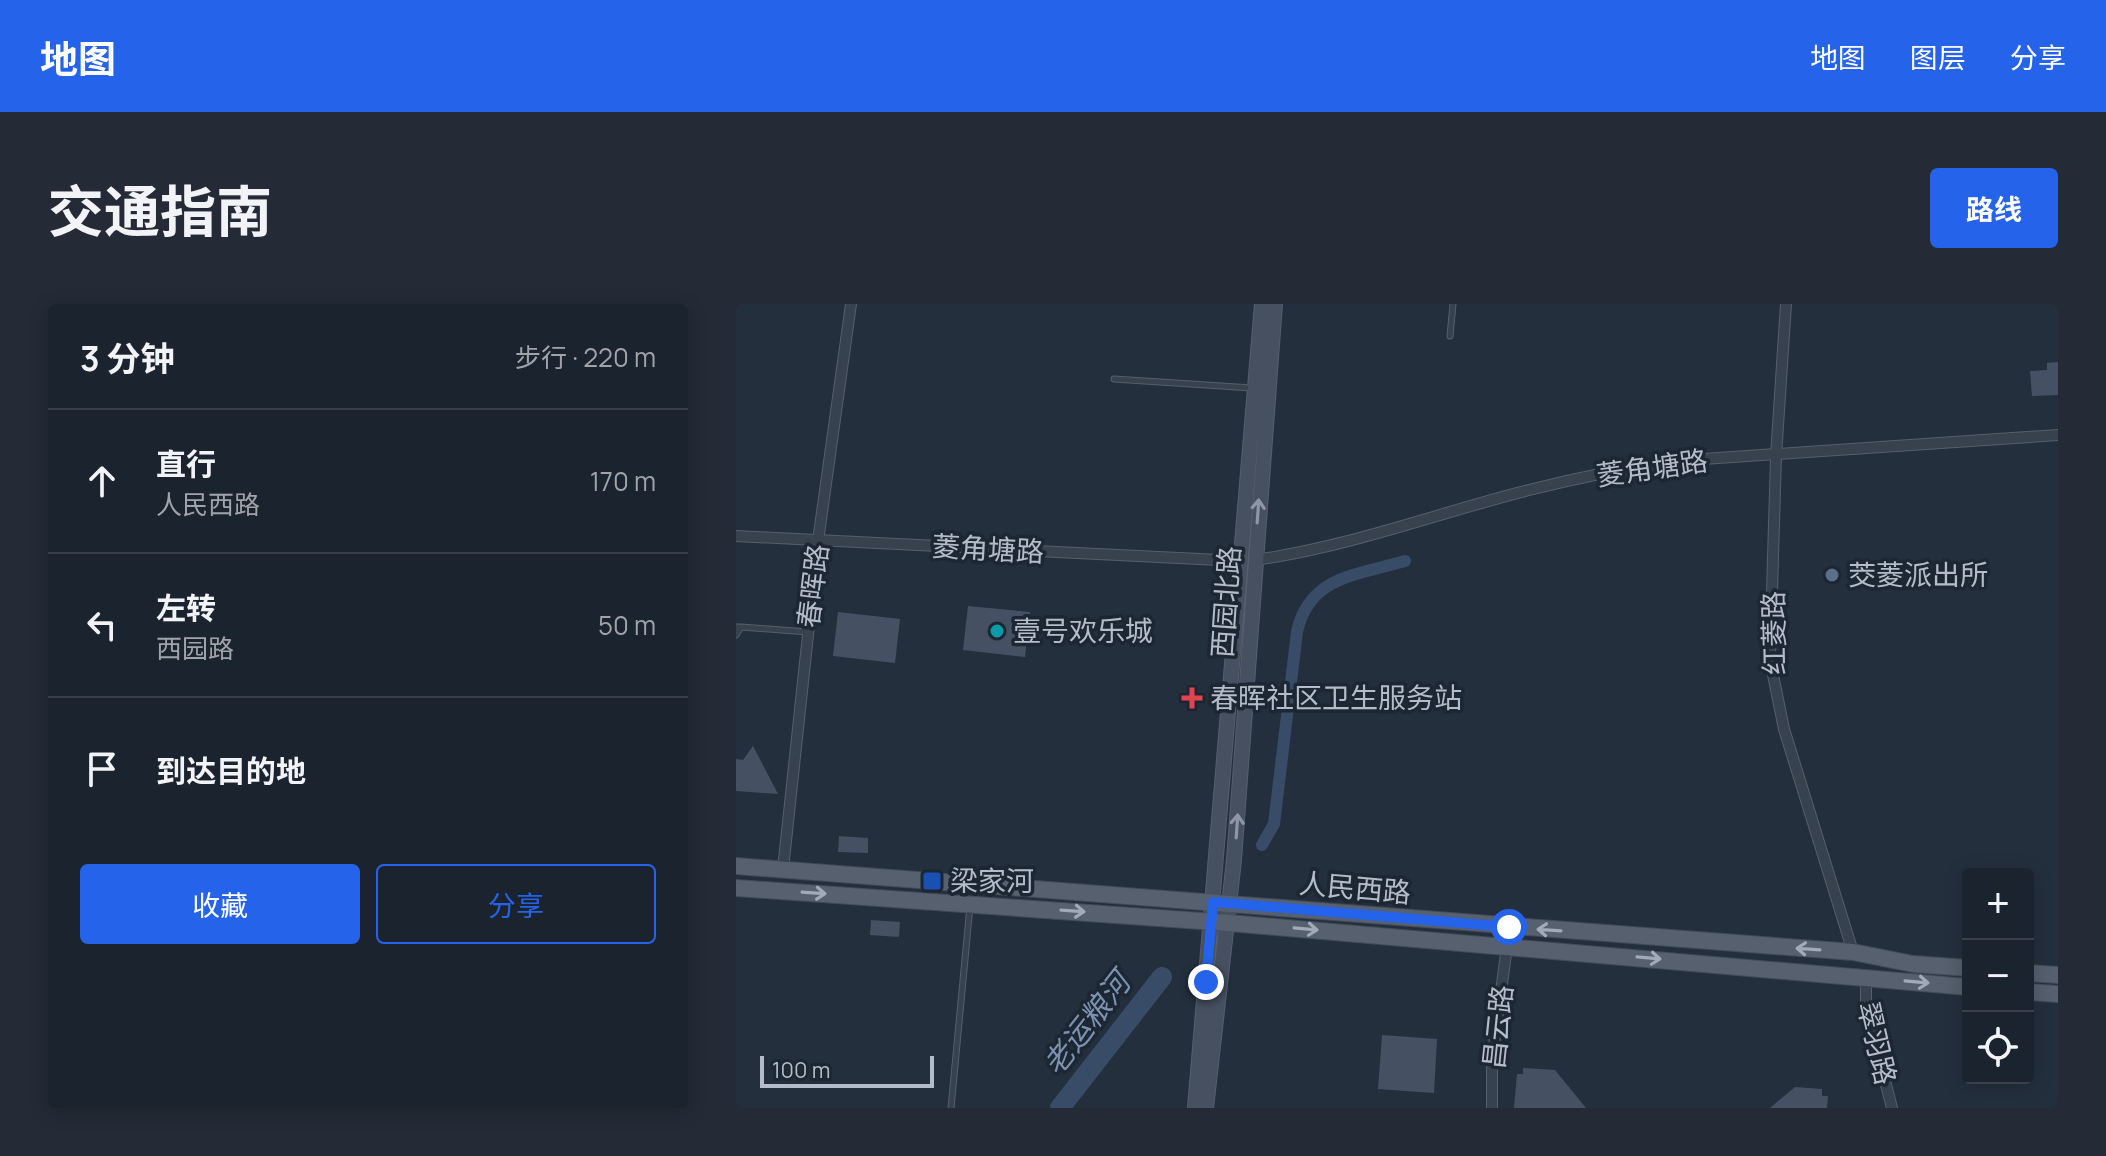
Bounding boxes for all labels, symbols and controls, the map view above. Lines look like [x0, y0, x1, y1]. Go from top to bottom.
text: 地图 [40, 32, 116, 84]
text: 地图 [1810, 38, 1866, 76]
text: 图层 [1910, 38, 1966, 76]
text: 分享 [2010, 38, 2066, 76]
button: 路线 [1930, 168, 2058, 248]
text: 交通指南 [48, 172, 272, 249]
text: 3 分钟 [80, 335, 175, 381]
text: 步行 · 220 m [515, 339, 656, 375]
street label: 菱角塘路 [1594, 440, 1710, 494]
text: 直行 [156, 443, 216, 484]
icon: ahead [80, 459, 124, 503]
text: 170 m [590, 463, 656, 499]
text: 人民西路 [156, 486, 260, 522]
one-way arrow [1251, 498, 1266, 525]
street label: 菱角塘路 [931, 526, 1045, 570]
street label: 春晖路 [788, 542, 836, 630]
street label: 西园北路 [1202, 545, 1248, 659]
place label: 茭菱派出所 [1848, 555, 1988, 593]
marker: 茭菱派出所 [1823, 566, 1841, 584]
text: 左转 [156, 587, 216, 628]
street label: 红菱路 [1753, 591, 1793, 675]
icon: left [80, 603, 124, 647]
text: 50 m [598, 607, 656, 643]
place label: 壹号欢乐城 [1013, 611, 1153, 649]
marker: 壹号欢乐城 [988, 622, 1006, 640]
text: 西园路 [156, 630, 234, 666]
place label: 春晖社区卫生服务站 [1210, 678, 1462, 716]
marker: 春晖社区卫生服务站 [1181, 687, 1203, 709]
icon: arrive [80, 747, 124, 791]
text: 到达目的地 [156, 750, 306, 791]
one-way arrow [1229, 813, 1244, 840]
place label: 梁家河 [950, 861, 1034, 899]
street label: 人民西路 [1298, 863, 1413, 911]
button: 收藏 [80, 864, 360, 944]
button: 分享 [376, 864, 656, 944]
map controls [1962, 868, 2034, 1084]
button: + [1962, 868, 2034, 940]
marker: 梁家河 [921, 870, 943, 892]
one-way arrow [800, 886, 827, 901]
one-way arrow [1059, 904, 1086, 919]
route start [1491, 909, 1527, 945]
one-way arrow [1292, 922, 1319, 937]
one-way arrow [1536, 922, 1563, 937]
button: − [1962, 940, 2034, 1012]
one-way arrow [1796, 941, 1822, 956]
one-way arrow [1635, 951, 1662, 966]
water label: 老运粮河 [1033, 959, 1142, 1083]
route end [1188, 964, 1224, 1000]
one-way arrow [1903, 975, 1930, 990]
street label: 昌云路 [1474, 983, 1520, 1071]
street label: 翠羽路 [1850, 998, 1906, 1088]
button: locate [1962, 1012, 2034, 1084]
scale bar [760, 1052, 934, 1088]
text: 100 m [772, 1055, 830, 1085]

